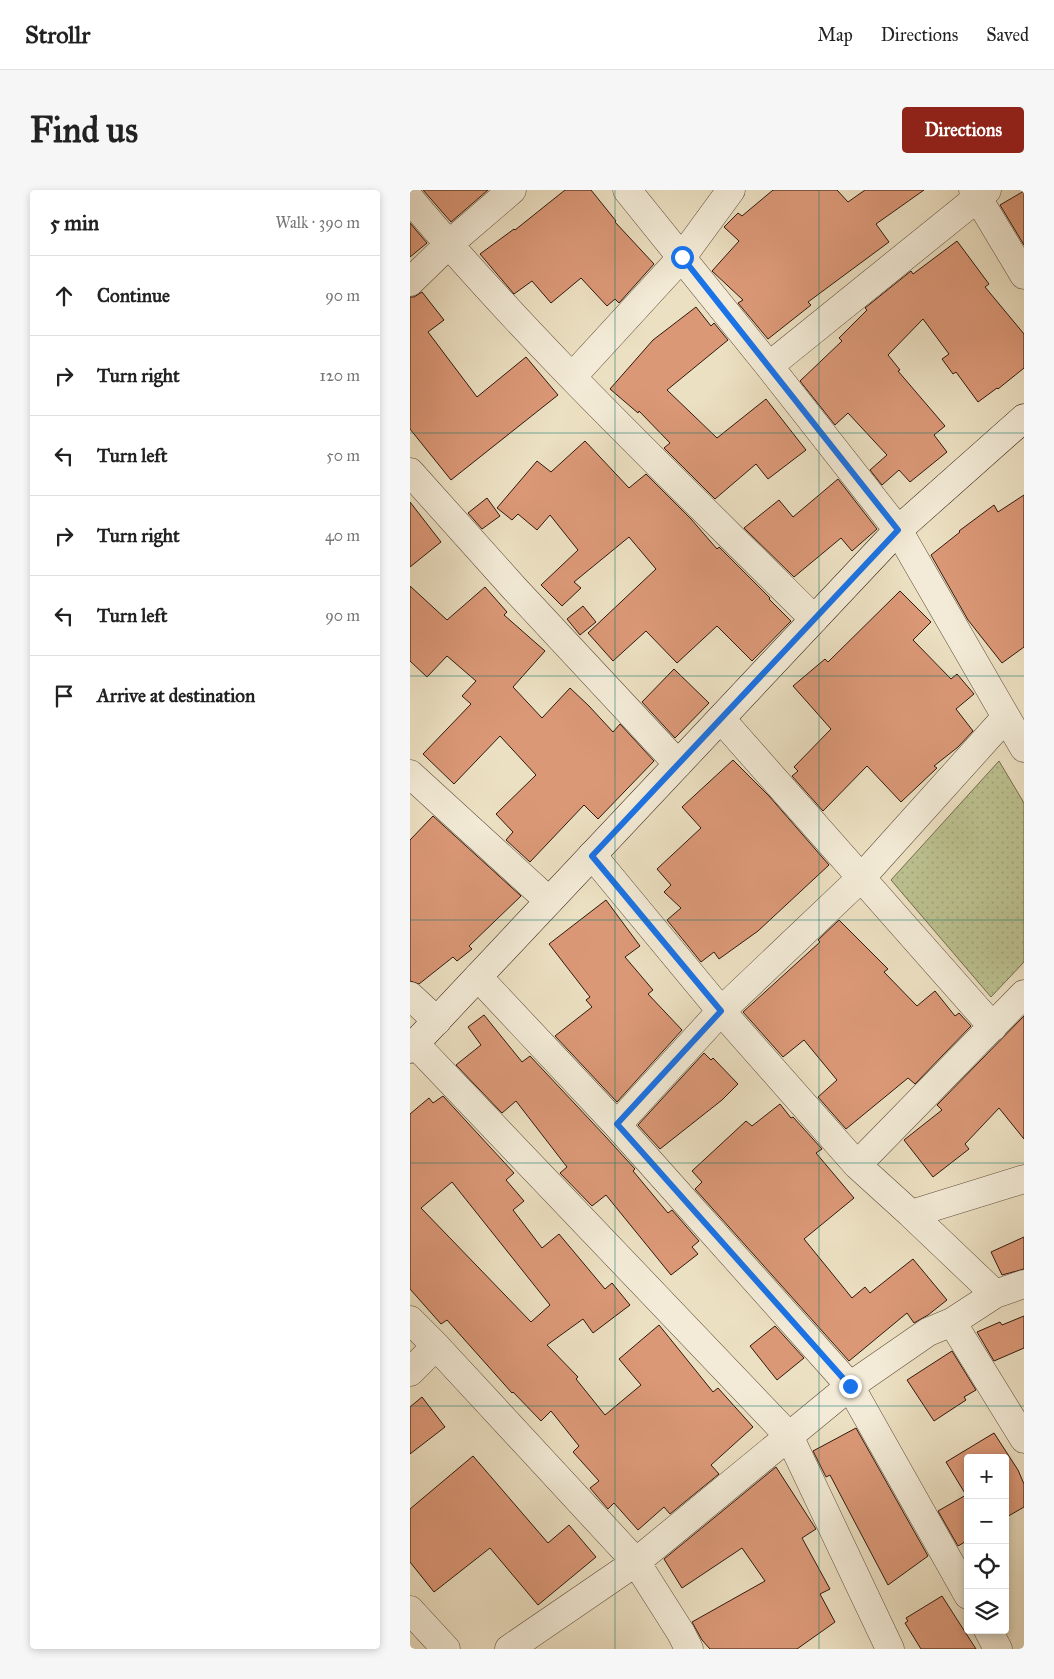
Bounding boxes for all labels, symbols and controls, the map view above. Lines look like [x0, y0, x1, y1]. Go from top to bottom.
text: Strollr [25, 20, 90, 50]
text: Map [817, 24, 853, 46]
text: Directions [881, 24, 958, 46]
text: Saved [986, 24, 1029, 46]
button: Directions [902, 107, 1024, 153]
text: Find us [30, 109, 138, 152]
text: 5 min [50, 210, 99, 236]
text: Walk · 390 m [275, 213, 360, 232]
route start [671, 246, 694, 269]
icon: ahead [50, 282, 78, 310]
text: Continue [97, 284, 170, 307]
text: 90 m [325, 286, 360, 305]
icon: right [50, 362, 78, 390]
text: Turn right [97, 364, 180, 387]
text: 120 m [320, 366, 360, 385]
icon: left [50, 442, 78, 470]
text: Turn left [97, 444, 167, 467]
text: 50 m [326, 446, 360, 465]
icon: right [50, 522, 78, 550]
text: Turn right [97, 524, 180, 547]
text: 40 m [325, 526, 360, 545]
icon: left [50, 602, 78, 630]
text: Turn left [97, 604, 167, 627]
text: 90 m [325, 606, 360, 625]
icon: arrive [50, 682, 78, 710]
text: Arrive at destination [97, 684, 255, 707]
route end [839, 1375, 862, 1398]
map controls [964, 1454, 1009, 1634]
button: + [964, 1454, 1009, 1499]
button: − [964, 1499, 1009, 1544]
button: locate [964, 1544, 1009, 1589]
button: layers [964, 1589, 1009, 1634]

